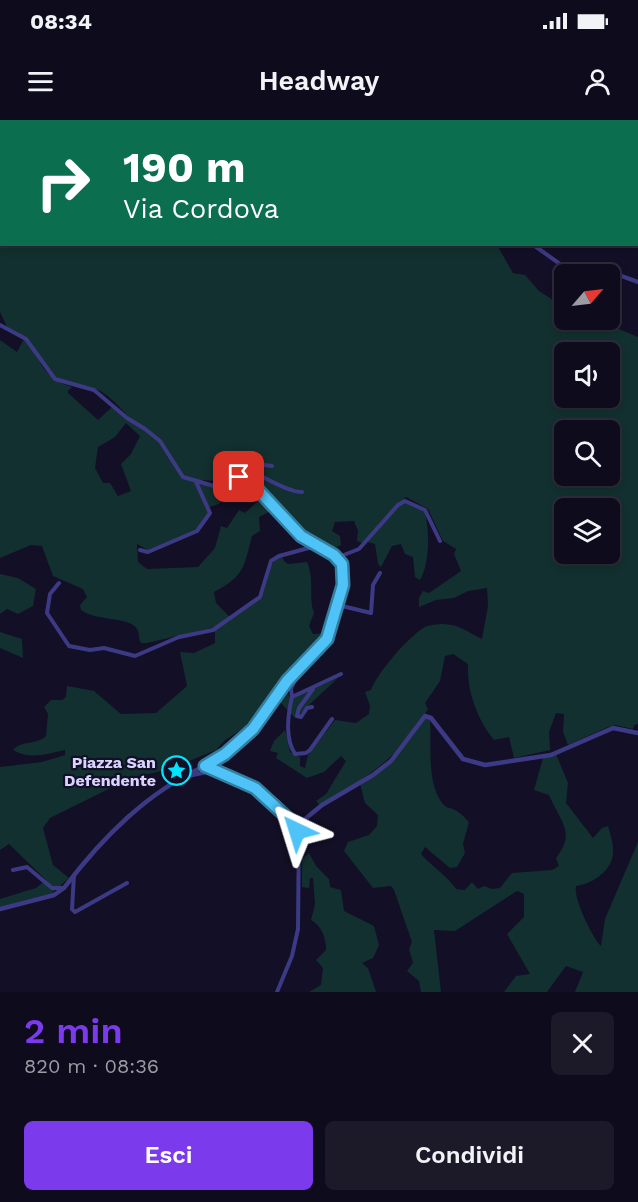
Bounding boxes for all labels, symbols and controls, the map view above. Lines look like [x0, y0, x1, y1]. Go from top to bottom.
text: 08:34 [30, 9, 92, 34]
icon: menu [24, 65, 57, 98]
text: Headway [259, 65, 379, 97]
icon: person [581, 65, 614, 98]
text: 190 m [123, 143, 246, 192]
icon: right [24, 144, 102, 222]
text: Via Cordova [123, 193, 279, 225]
north arrow [554, 264, 620, 330]
map controls [554, 264, 620, 564]
button: sound [554, 342, 620, 408]
button: search [554, 420, 620, 486]
pin [213, 451, 264, 502]
icon: arrive [222, 460, 255, 493]
button: layers [554, 498, 620, 564]
place label: Piazza San Defendente [64, 753, 156, 790]
place icon: Piazza San Defendente [161, 755, 193, 787]
position arrow [265, 799, 329, 863]
text: 2 min [24, 1010, 123, 1052]
button: close [551, 1012, 614, 1075]
text: 820 m · 08:36 [24, 1054, 159, 1078]
button: Esci [24, 1121, 313, 1190]
button: Condividi [325, 1121, 614, 1190]

